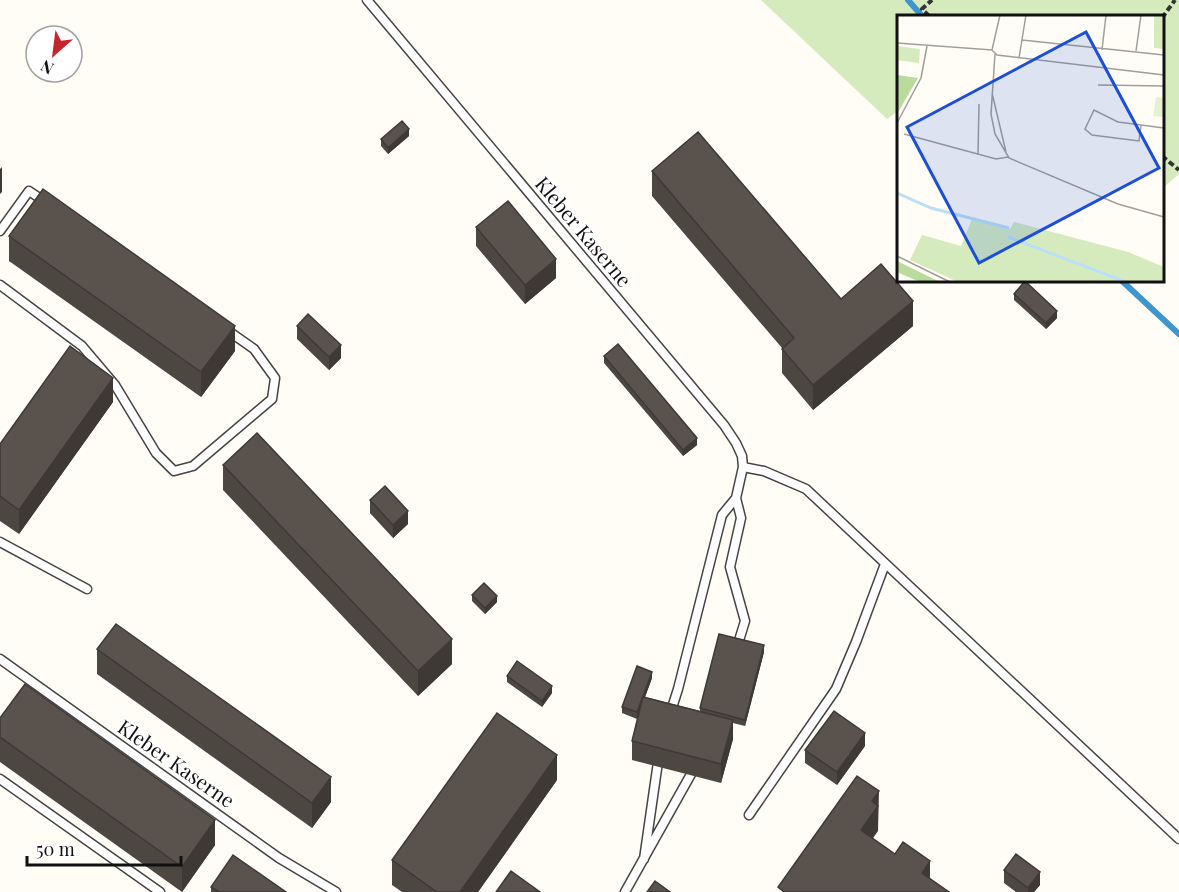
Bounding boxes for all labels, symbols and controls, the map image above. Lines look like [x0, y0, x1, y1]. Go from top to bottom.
inset map [897, 15, 1164, 282]
north arrow [24, 24, 84, 84]
text: N [36, 55, 57, 80]
street label: Kleber Kaserne [530, 170, 638, 292]
street label: Kleber Kaserne [113, 713, 241, 813]
scale bar [27, 829, 182, 867]
text: 50 m [36, 837, 75, 861]

